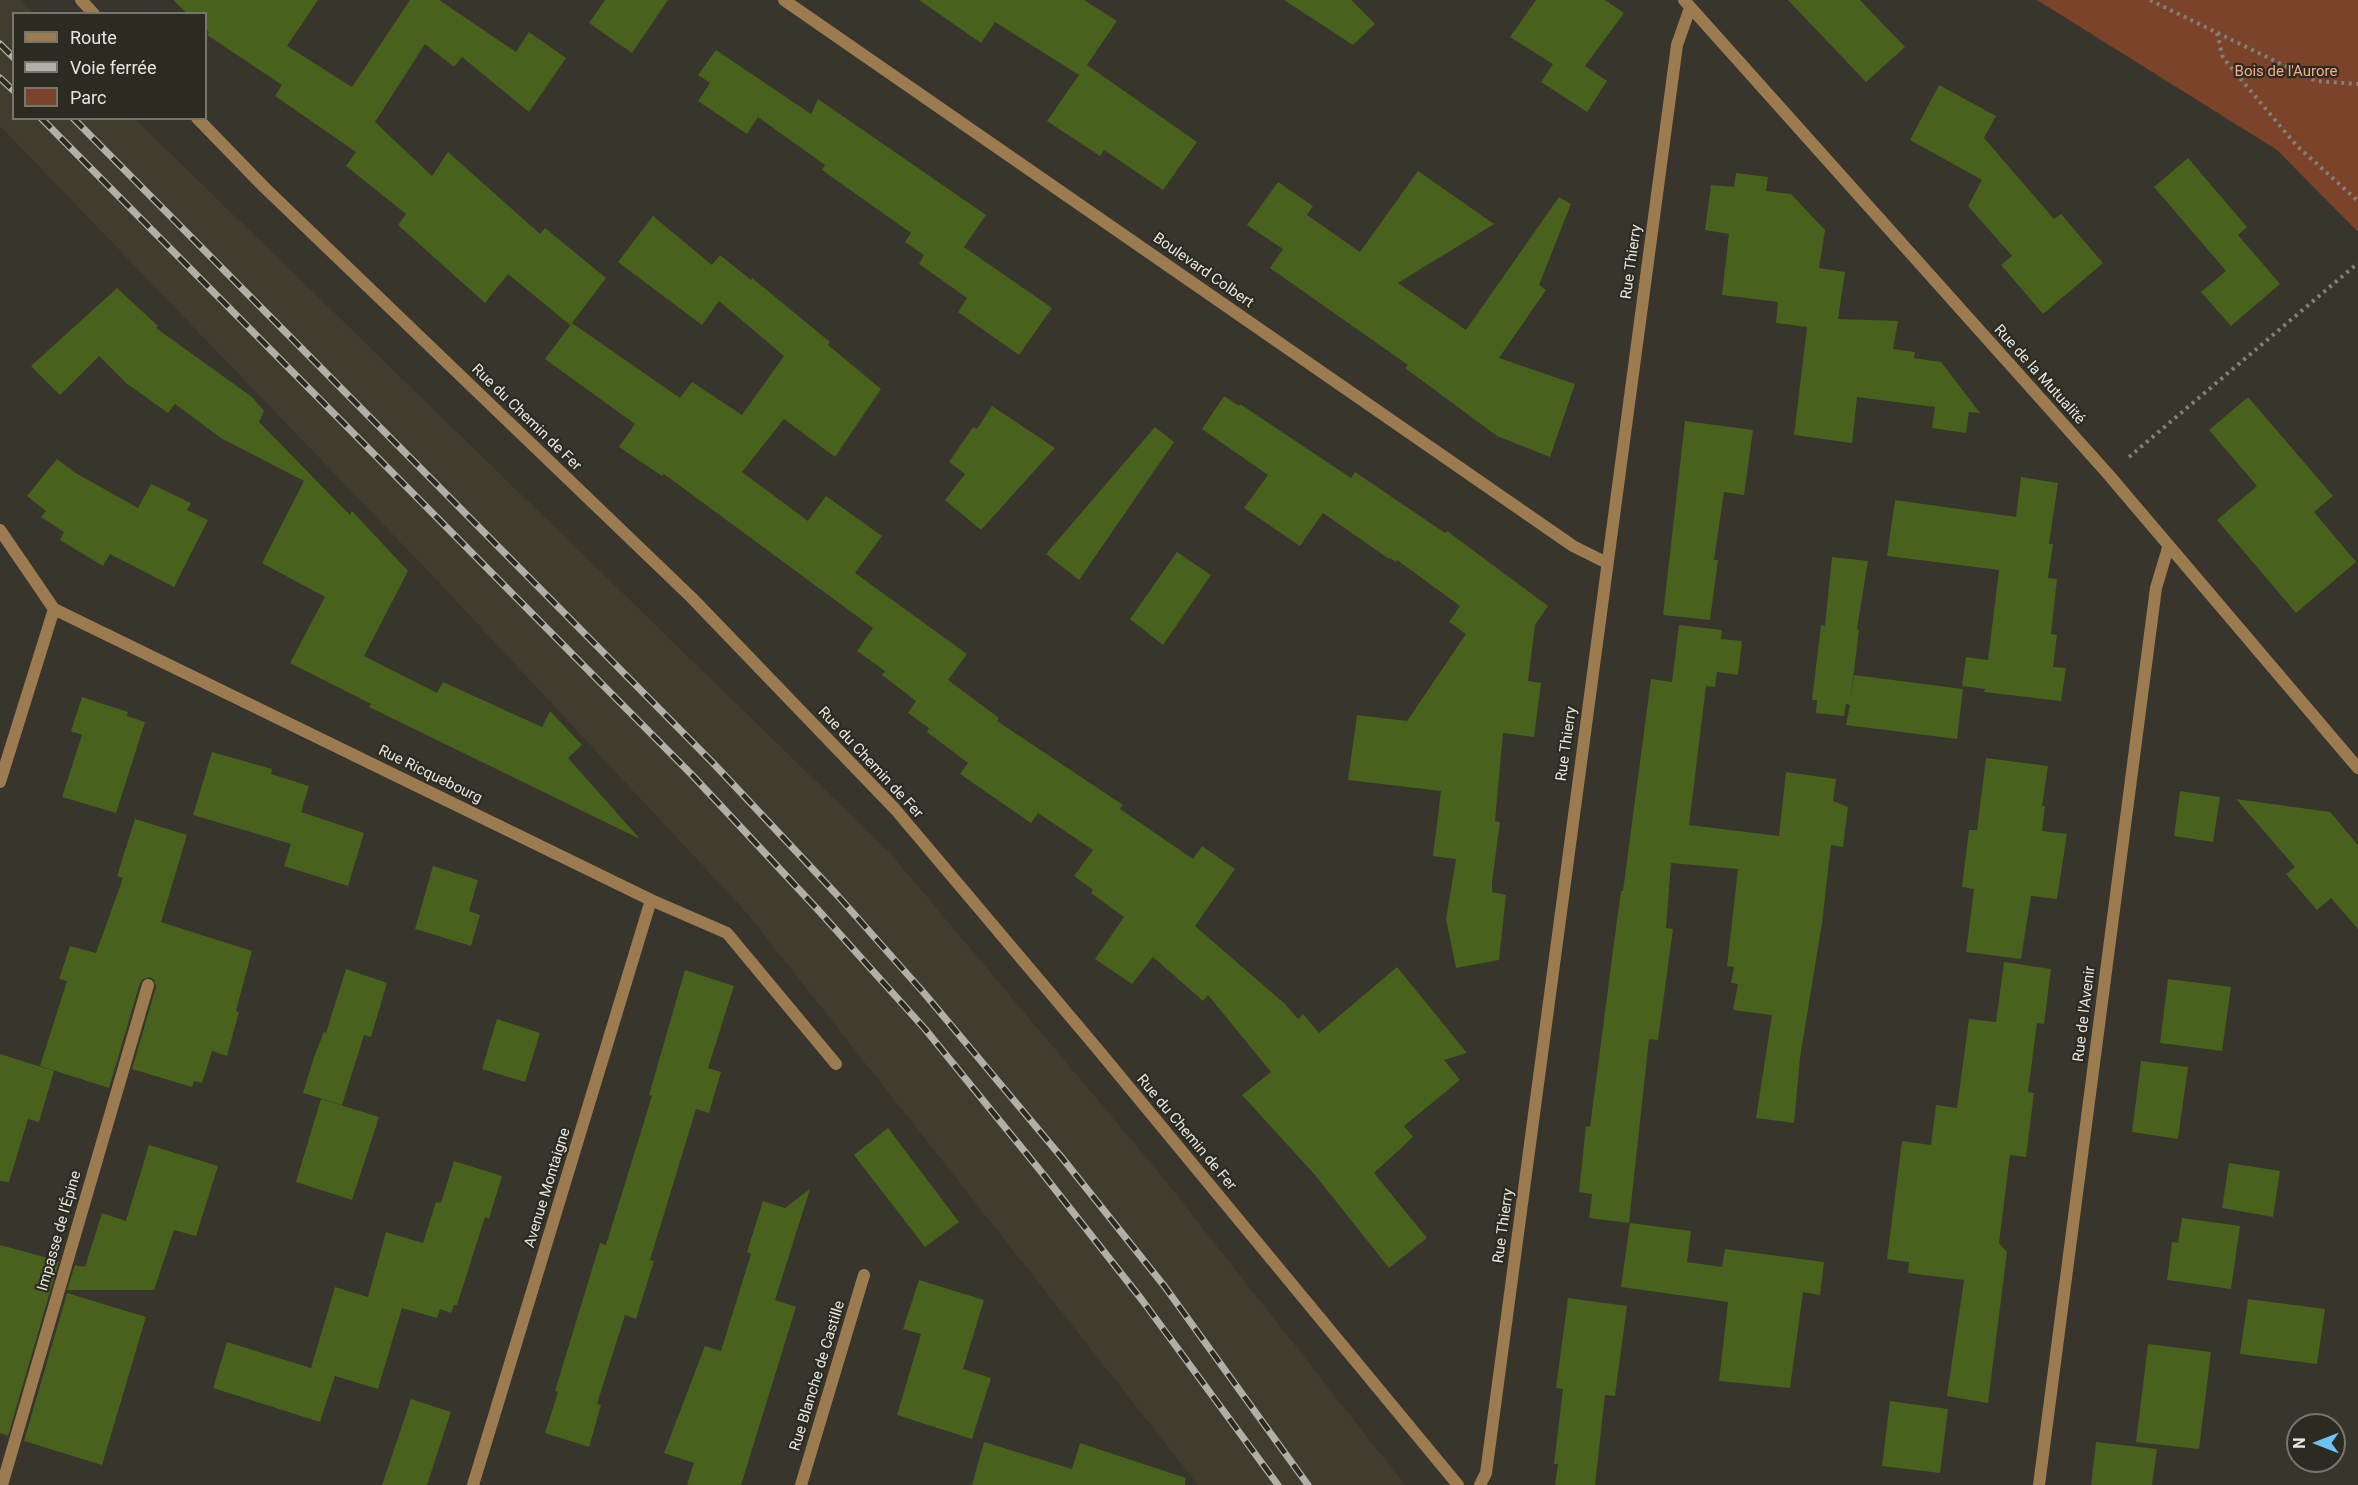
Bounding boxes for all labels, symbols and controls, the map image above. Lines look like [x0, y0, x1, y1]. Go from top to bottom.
legend [12, 12, 207, 120]
text: Route [70, 27, 117, 48]
text: Voie ferrée [70, 57, 156, 78]
park label: Bois de l'Aurore [2235, 63, 2337, 81]
text: Parc [70, 87, 106, 108]
street label: Rue Thierry [1618, 223, 1646, 301]
street label: Boulevard Colbert [1149, 230, 1257, 312]
street label: Rue de la Mutualité [1990, 322, 2088, 428]
street label: Rue du Chemin de Fer [467, 361, 585, 475]
street label: Rue du Chemin de Fer [814, 704, 926, 822]
street label: Rue Thierry [1553, 705, 1581, 783]
street label: Rue Ricquebourg [375, 742, 485, 808]
street label: Rue de l'Avenir [2070, 965, 2100, 1063]
street label: Rue du Chemin de Fer [1132, 1071, 1240, 1195]
street label: Avenue Montaigne [521, 1126, 575, 1250]
street label: Impasse de l'Épine [34, 1169, 86, 1293]
street label: Rue Thierry [1490, 1187, 1518, 1265]
street label: Rue Blanche de Castille [787, 1299, 849, 1453]
north arrow [2286, 1413, 2346, 1473]
text: N [2290, 1437, 2309, 1449]

